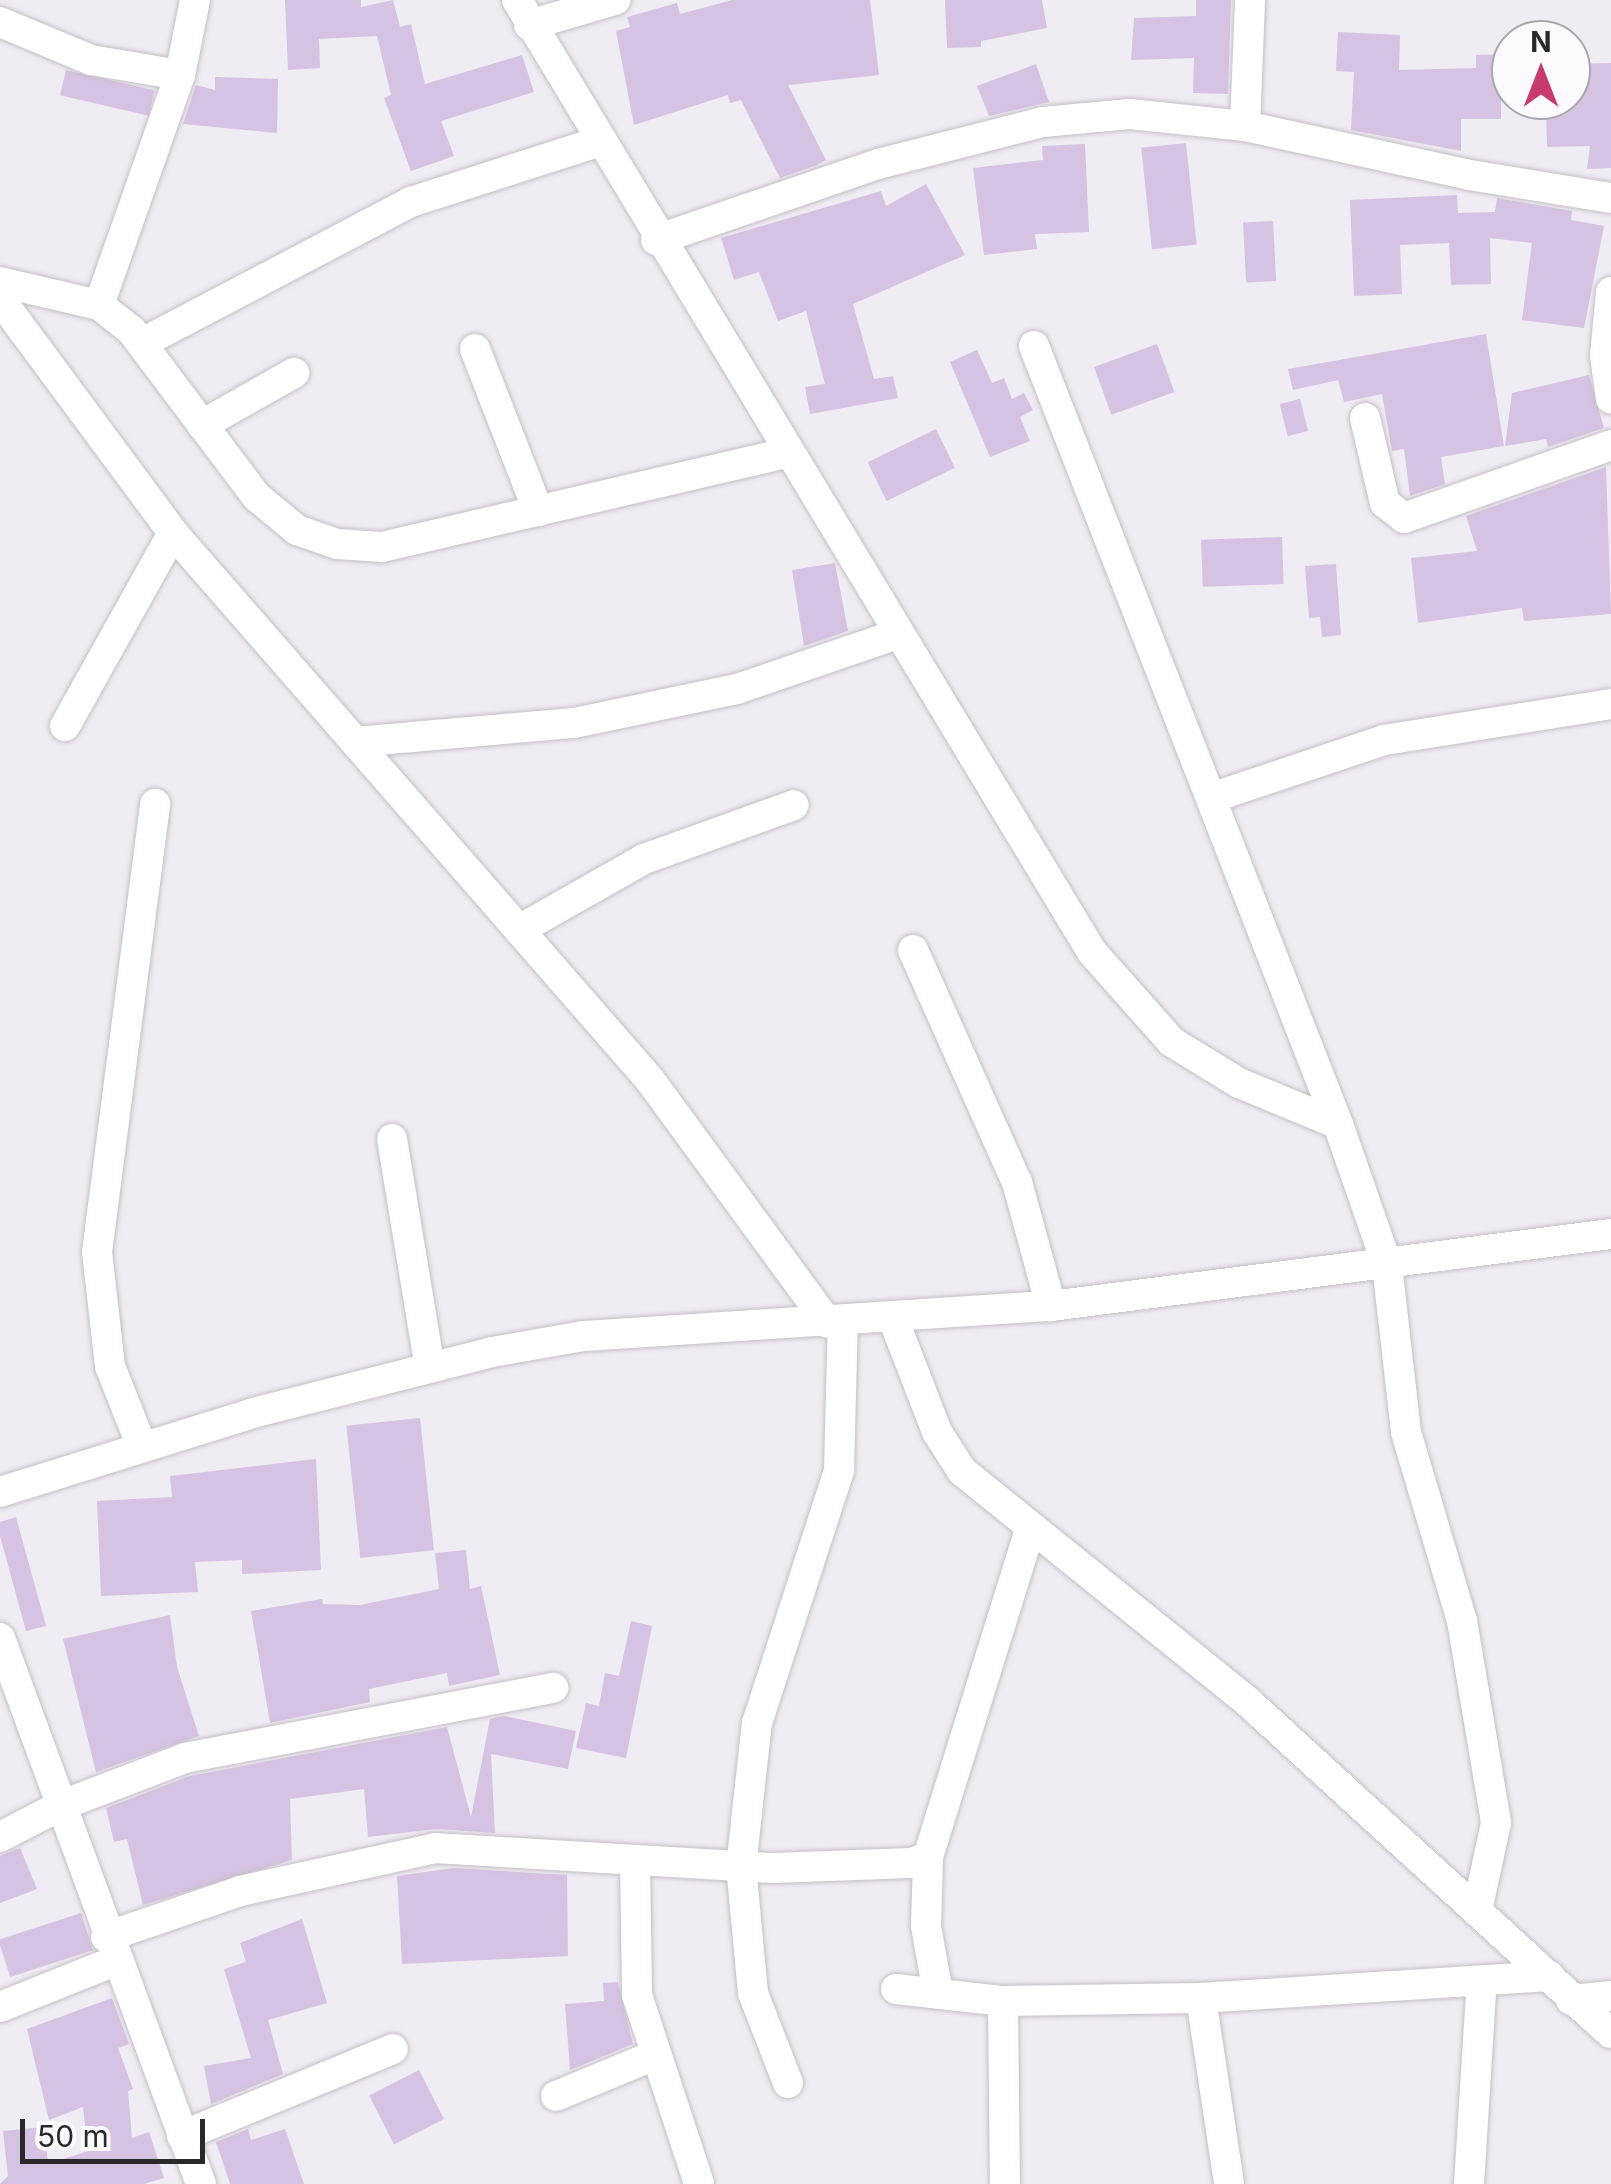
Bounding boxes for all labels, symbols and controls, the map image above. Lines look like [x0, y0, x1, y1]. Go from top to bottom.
north arrow [1491, 20, 1591, 120]
text: N [1530, 25, 1552, 59]
scale bar [25, 2099, 210, 2161]
text: 50 m [37, 2118, 109, 2154]

